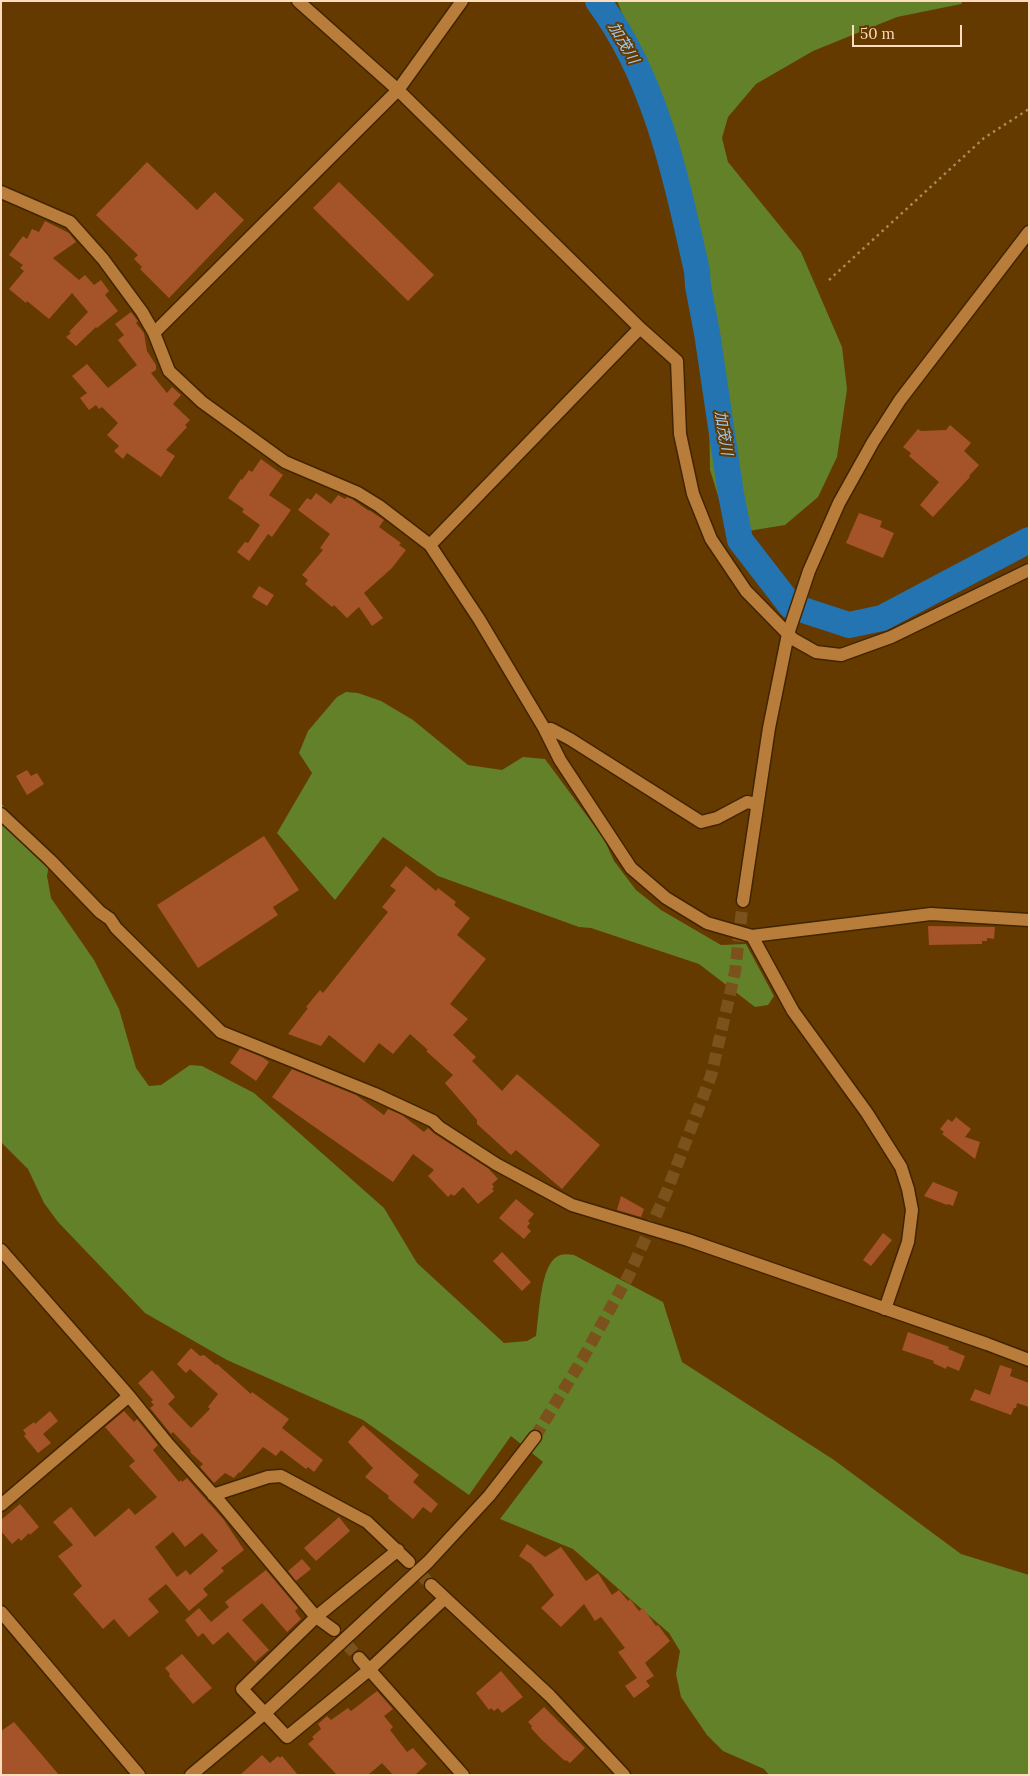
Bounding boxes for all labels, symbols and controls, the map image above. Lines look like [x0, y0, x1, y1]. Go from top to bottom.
scale bar [855, 15, 965, 47]
water label: 加茂川 [604, 19, 642, 67]
text: 50 m [860, 24, 895, 43]
water label: 加茂川 [711, 409, 735, 457]

